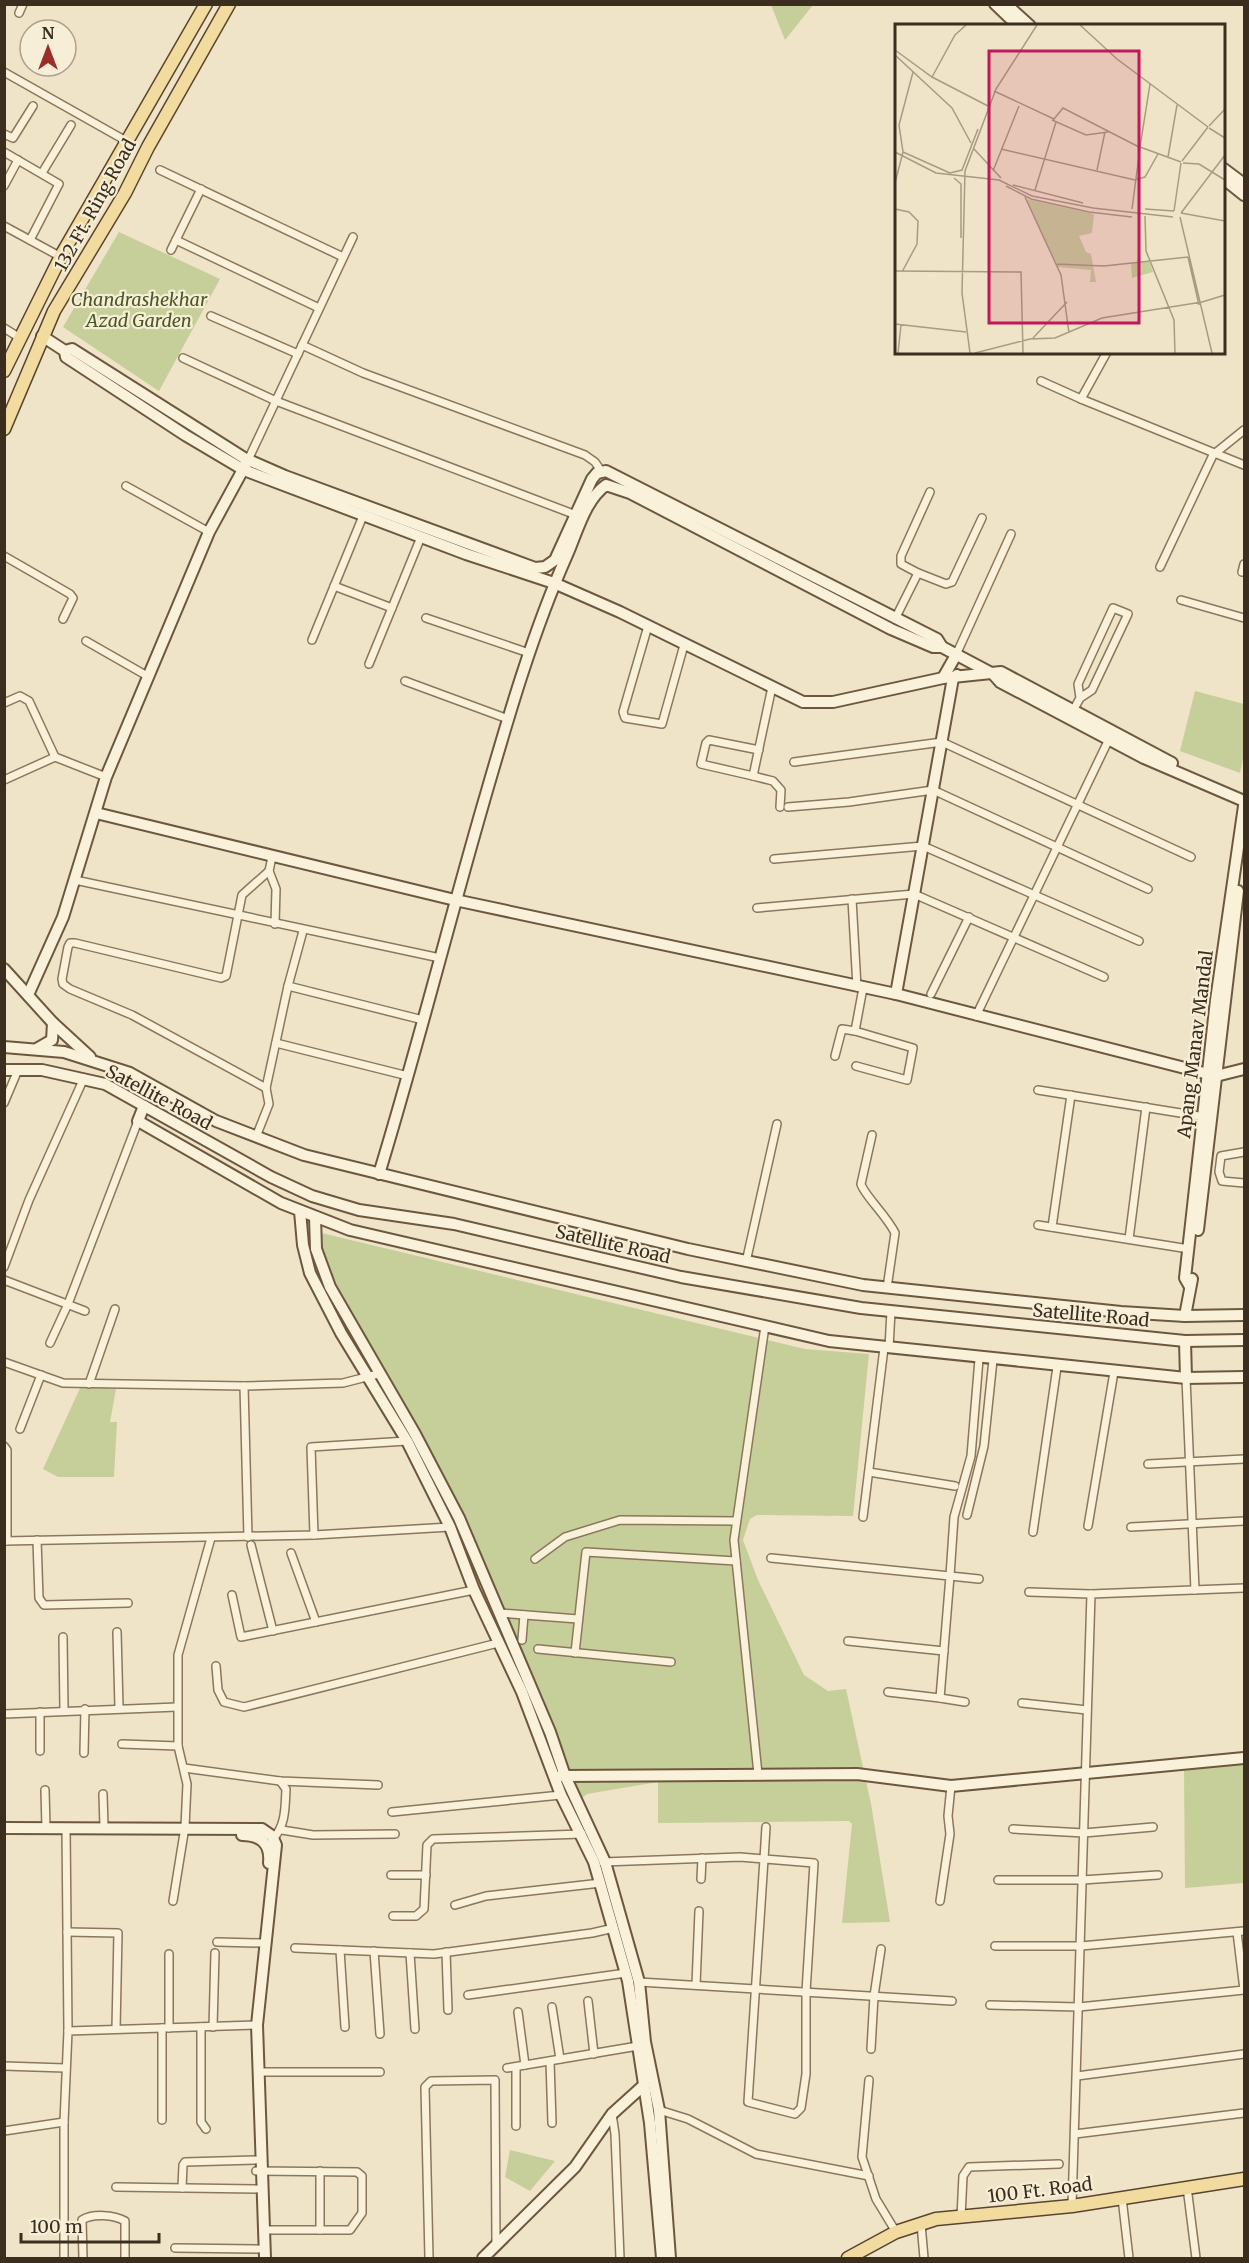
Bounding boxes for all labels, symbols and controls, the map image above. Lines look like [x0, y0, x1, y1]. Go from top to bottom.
north arrow [18, 18, 78, 78]
text: N [42, 23, 55, 43]
inset map [895, 24, 1225, 354]
street label: 132 Ft. Ring Road [49, 135, 141, 275]
park label: Chandrashekhar Azad Garden [71, 288, 208, 332]
street label: Apang Manav Mandal [1172, 948, 1218, 1140]
street label: Satellite Road [102, 1059, 216, 1135]
street label: Satellite Road [553, 1220, 673, 1268]
street label: Satellite Road [1032, 1298, 1151, 1332]
street label: 100 Ft. Road [986, 2172, 1094, 2208]
scale bar [21, 2206, 159, 2244]
text: 100 m [30, 2215, 83, 2238]

